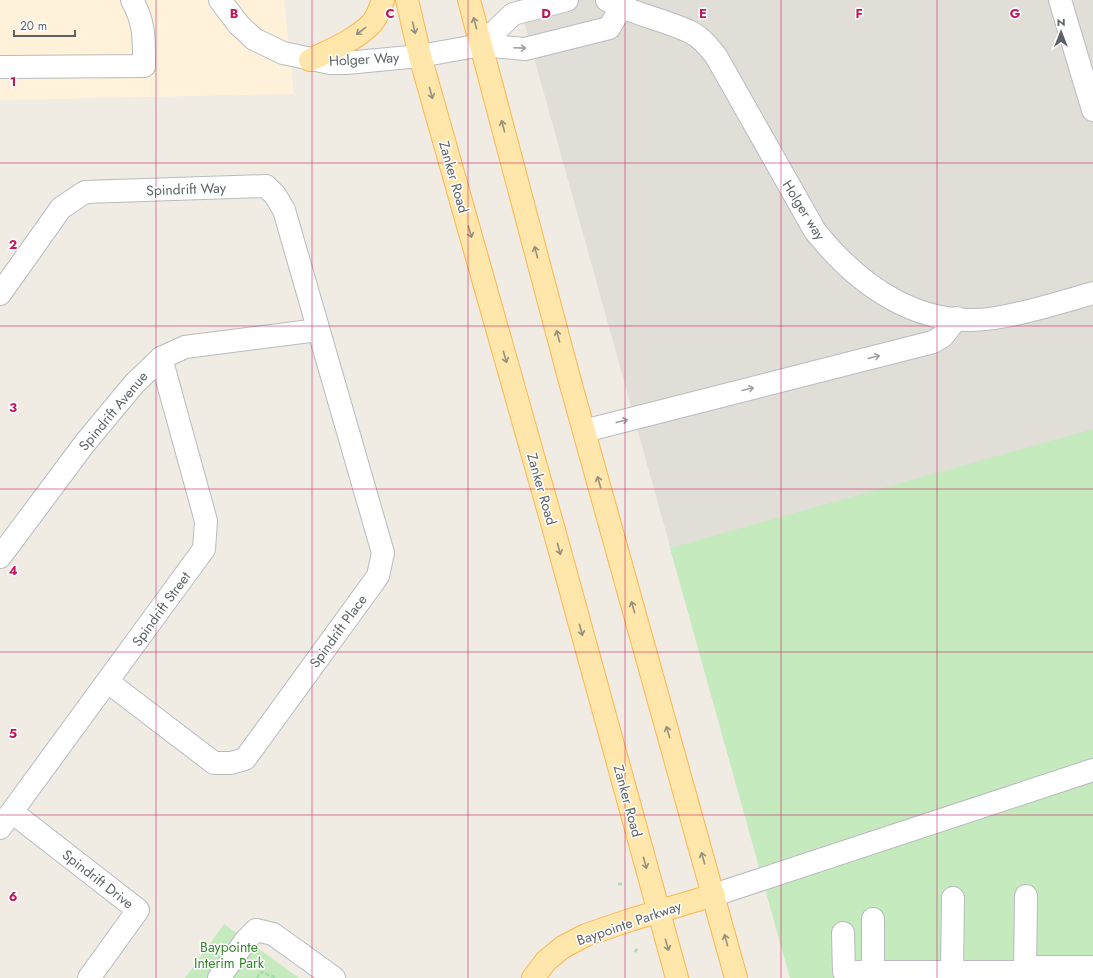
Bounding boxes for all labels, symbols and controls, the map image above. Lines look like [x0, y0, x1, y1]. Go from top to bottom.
text: B [230, 4, 239, 23]
text: C [385, 4, 395, 23]
text: D [541, 4, 551, 23]
text: E [699, 4, 707, 23]
text: F [855, 4, 863, 23]
text: G [1010, 4, 1021, 23]
scale bar [14, 12, 75, 38]
north arrow [1041, 12, 1081, 52]
text: N [1057, 14, 1065, 30]
one-way arrow [471, 16, 478, 29]
text: 20 m [20, 17, 47, 35]
one-way arrow [410, 21, 418, 34]
one-way arrow [356, 27, 367, 35]
one-way arrow [513, 45, 526, 52]
street label: Holger Way [328, 47, 400, 71]
text: 1 [10, 72, 16, 91]
one-way arrow [428, 86, 435, 99]
one-way arrow [498, 120, 506, 133]
street label: Zanker Road [434, 139, 474, 215]
street label: Holger way [778, 176, 831, 245]
street label: Spindrift Way [146, 178, 227, 200]
one-way arrow [467, 225, 474, 238]
text: 2 [9, 235, 17, 254]
one-way arrow [532, 246, 539, 259]
one-way arrow [554, 330, 562, 343]
one-way arrow [502, 350, 509, 363]
one-way arrow [867, 353, 880, 360]
street label: Spindrift Avenue [74, 367, 152, 455]
one-way arrow [741, 385, 754, 392]
text: 3 [9, 398, 17, 417]
one-way arrow [615, 417, 628, 424]
street label: Zanker Road [522, 451, 562, 527]
one-way arrow [595, 476, 602, 489]
one-way arrow [556, 543, 563, 556]
text: 4 [8, 561, 18, 580]
street label: Spindrift Street [127, 567, 195, 650]
street label: Spindrift Place [305, 590, 371, 672]
one-way arrow [629, 601, 637, 614]
one-way arrow [578, 623, 585, 636]
text: 5 [9, 724, 17, 743]
one-way arrow [664, 726, 671, 739]
street label: Zanker Road [609, 763, 647, 839]
street label: Spindrift Drive [58, 845, 138, 913]
one-way arrow [699, 851, 706, 864]
one-way arrow [642, 856, 649, 869]
text: 6 [9, 887, 18, 906]
street label: Baypointe Parkway [574, 895, 685, 950]
one-way arrow [722, 934, 729, 947]
park label: Baypointe Interim Park [194, 937, 265, 973]
one-way arrow [664, 938, 671, 951]

